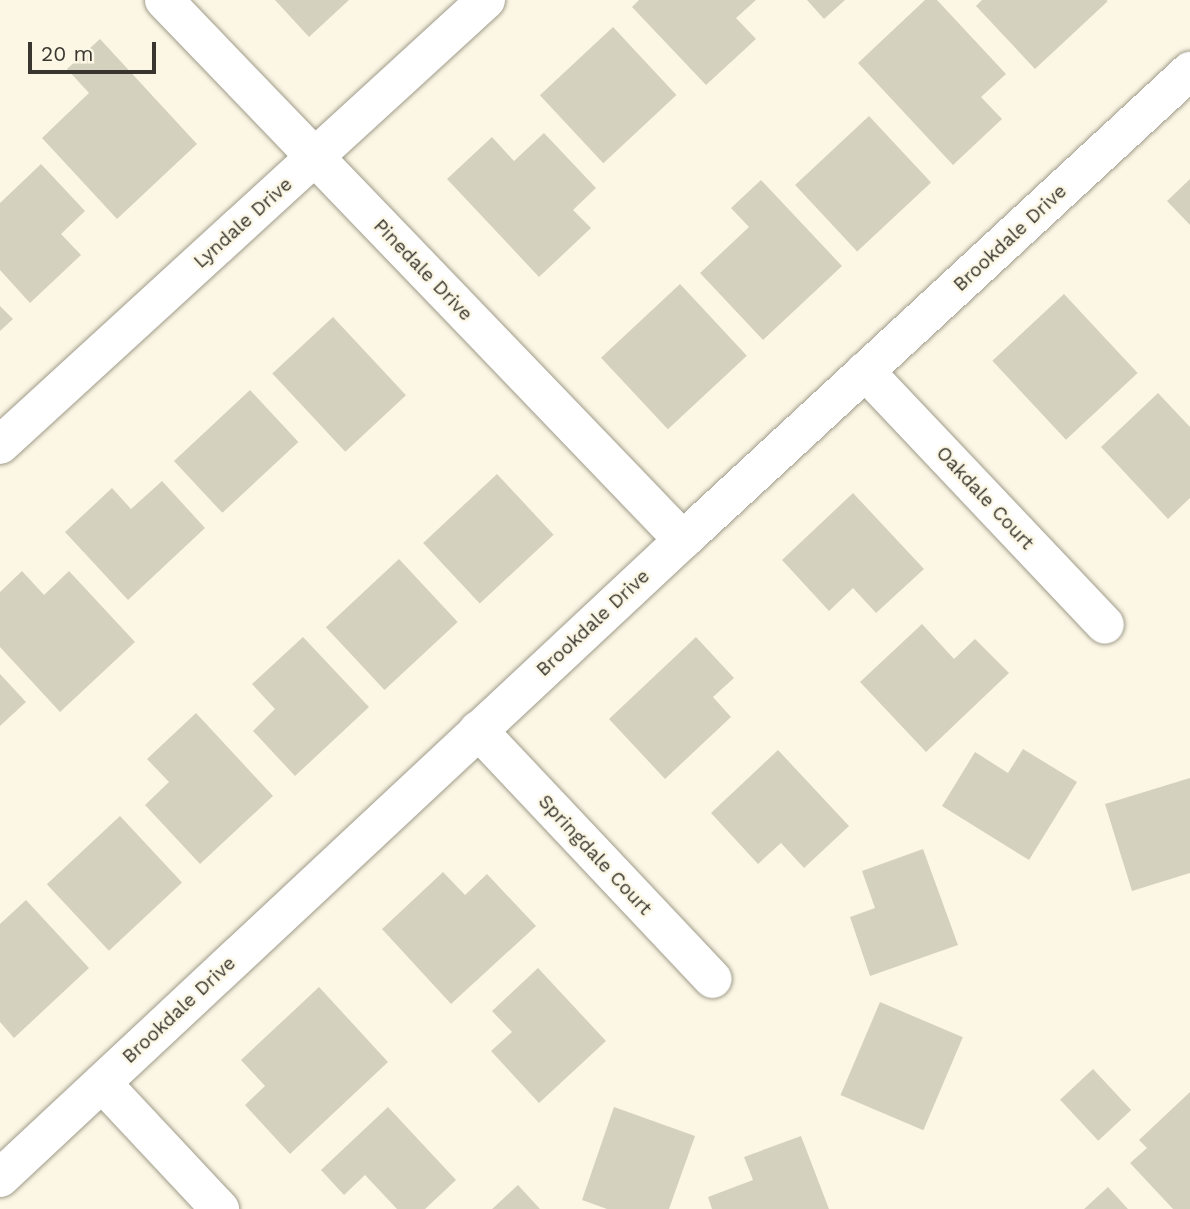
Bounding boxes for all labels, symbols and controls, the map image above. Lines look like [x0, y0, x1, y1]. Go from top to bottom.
scale bar [32, 28, 159, 72]
text: 20 m [41, 41, 93, 66]
street label: Lyndale Drive [189, 173, 297, 273]
street label: Brookdale Drive [949, 180, 1071, 296]
street label: Pinedale Drive [369, 214, 477, 326]
street label: Oakdale Court [931, 442, 1039, 554]
street label: Brookdale Drive [532, 565, 654, 681]
street label: Springdale Court [534, 790, 656, 920]
street label: Brookdale Drive [118, 952, 240, 1068]

